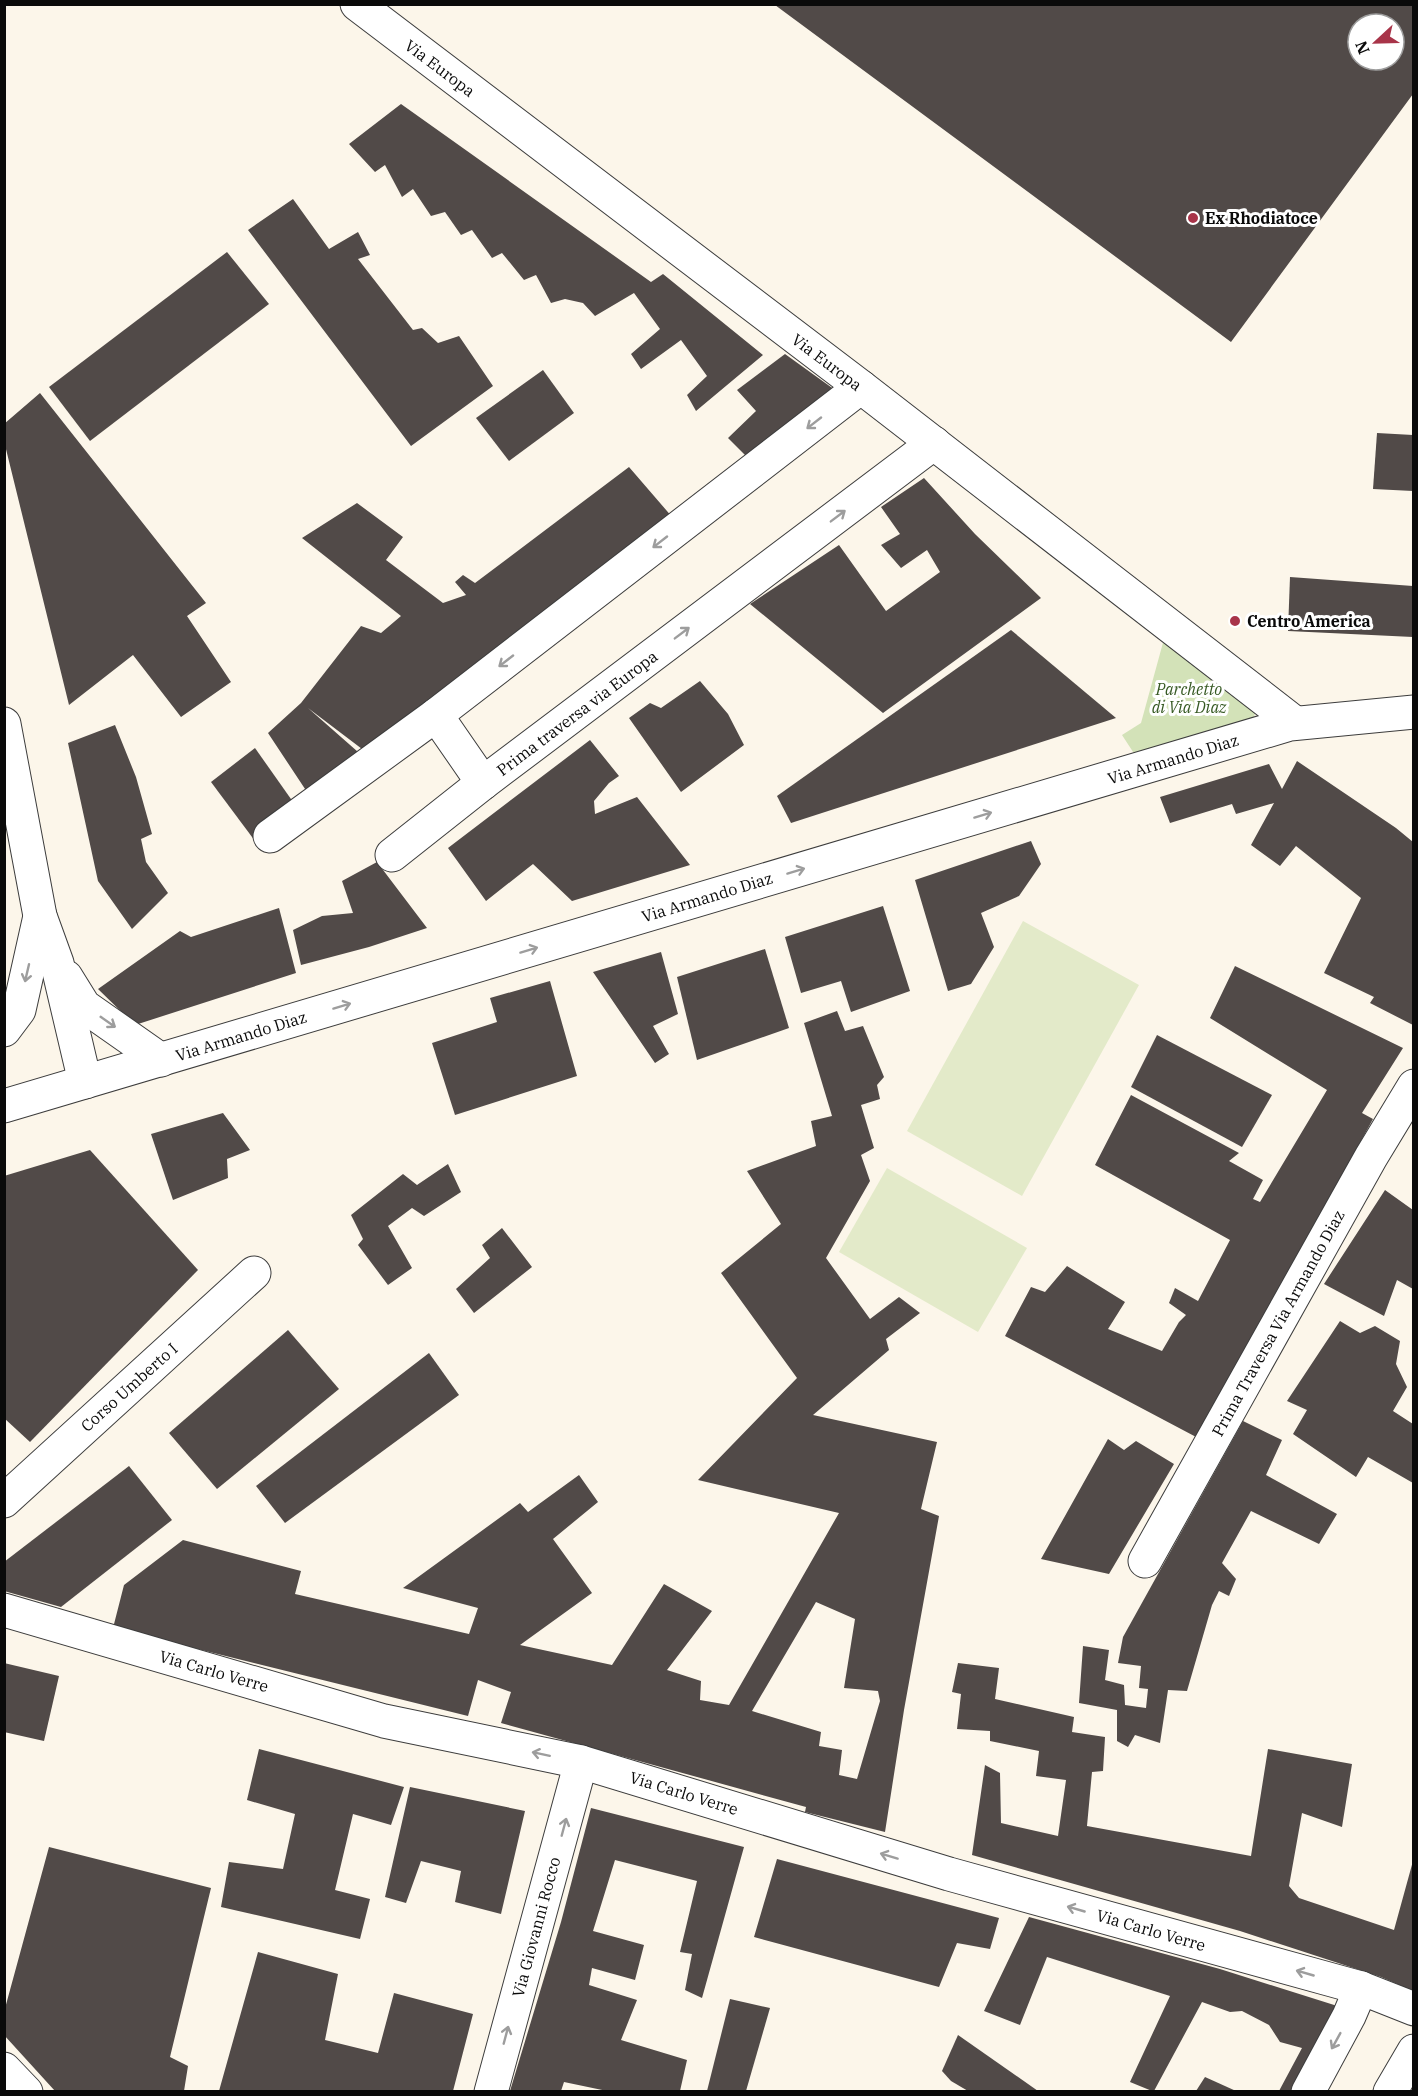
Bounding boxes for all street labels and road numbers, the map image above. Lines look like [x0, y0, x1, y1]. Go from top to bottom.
street label: Via Europa [401, 35, 479, 101]
street label: Via Europa [788, 329, 866, 395]
street label: Prima traversa via Europa [493, 646, 662, 780]
street label: Via Armando Diaz [1105, 730, 1241, 788]
street label: Via Armando Diaz [639, 868, 775, 926]
street label: Via Armando Diaz [173, 1007, 309, 1065]
street label: Prima Traversa Via Armando Diaz [1207, 1206, 1349, 1440]
street label: Corso Umberto I [76, 1338, 182, 1436]
street label: Via Carlo Verre [157, 1646, 271, 1696]
street label: Via Carlo Verre [627, 1767, 741, 1819]
street label: Via Giovanni Rocco [508, 1855, 564, 1999]
street label: Via Carlo Verre [1094, 1905, 1208, 1955]

